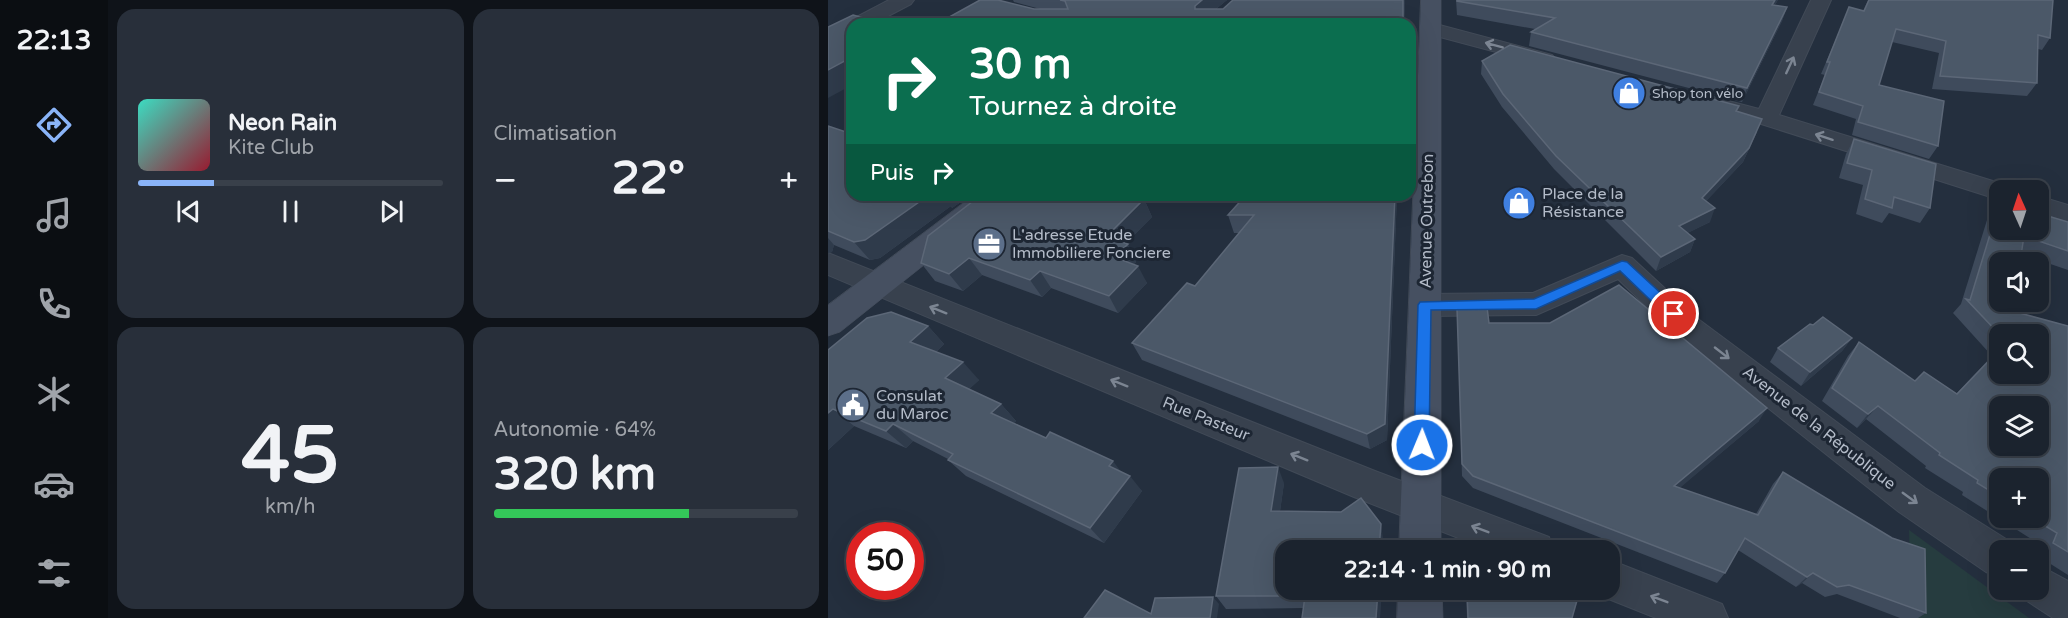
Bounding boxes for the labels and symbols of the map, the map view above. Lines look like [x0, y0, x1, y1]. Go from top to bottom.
one-way arrow [1485, 39, 1504, 50]
one-way arrow [1785, 57, 1797, 75]
shop icon: Shop ton vélo [1611, 75, 1647, 111]
place label: Shop ton vélo [1652, 85, 1743, 102]
one-way arrow [1815, 130, 1834, 141]
street label: Avenue Outrebon [1416, 154, 1438, 288]
north arrow [1989, 180, 2049, 240]
place label: Place de la Résistance [1542, 184, 1624, 222]
shop icon: Place de la Résistance [1501, 185, 1537, 221]
place label: L'adresse Etude Immobiliere Fonciere [1012, 225, 1171, 263]
office icon: L'adresse Etude Immobiliere Fonciere [971, 226, 1007, 262]
pin [1648, 288, 1699, 339]
one-way arrow [930, 303, 948, 314]
one-way arrow [1713, 347, 1729, 360]
street label: Avenue de la République [1738, 362, 1900, 494]
one-way arrow [1110, 377, 1129, 388]
place label: Consulat du Maroc [876, 386, 949, 424]
public building icon: Consulat du Maroc [835, 387, 871, 423]
street label: Rue Pasteur [1159, 392, 1253, 446]
position arrow [1390, 413, 1454, 477]
one-way arrow [1291, 451, 1309, 462]
one-way arrow [1901, 492, 1917, 504]
speed limit sign: 50 [846, 522, 924, 600]
one-way arrow [1472, 523, 1490, 534]
one-way arrow [1650, 593, 1668, 604]

